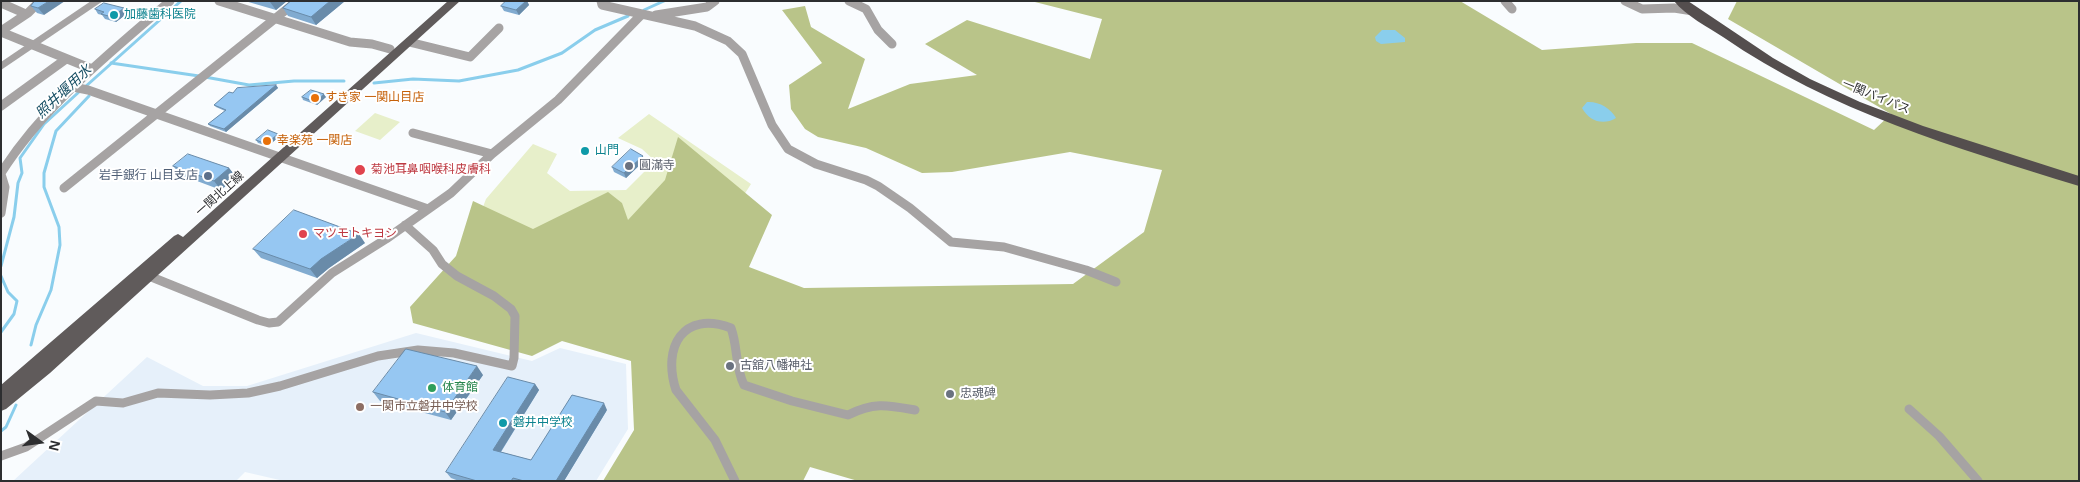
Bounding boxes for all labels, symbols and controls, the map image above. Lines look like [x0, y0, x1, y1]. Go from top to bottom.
place label: 加藤歯科医院 [124, 8, 196, 22]
marker: 加藤歯科医院 [108, 9, 120, 21]
water label: 照井堰用水 [33, 62, 95, 122]
street label: 一関バイパス [1840, 77, 1912, 117]
place label: すき家 一関山目店 [325, 91, 424, 105]
marker: すき家 一関山目店 [309, 92, 321, 104]
place label: 幸楽苑 一関店 [277, 134, 352, 148]
marker: 幸楽苑 一関店 [261, 135, 273, 147]
place label: 山門 [595, 144, 619, 158]
marker: 山門 [579, 145, 591, 157]
place label: 圓滿寺 [639, 159, 675, 173]
marker: 圓滿寺 [623, 160, 635, 172]
marker: 菊池耳鼻咽喉科皮膚科 [353, 163, 367, 177]
place label: 菊池耳鼻咽喉科皮膚科 [371, 163, 491, 177]
place label: 岩手銀行 山目支店 [99, 169, 198, 183]
street label: 一関北上線 [193, 169, 247, 219]
marker: 岩手銀行 山目支店 [202, 170, 214, 182]
place label: マツモトキヨシ [313, 227, 397, 241]
marker: マツモトキヨシ [297, 228, 309, 240]
place label: 古舘八幡神社 [740, 359, 812, 373]
marker: 古舘八幡神社 [724, 360, 736, 372]
place label: 体育館 [442, 381, 478, 395]
marker: 体育館 [426, 382, 438, 394]
place label: 忠魂碑 [960, 387, 996, 401]
marker: 忠魂碑 [944, 388, 956, 400]
place label: 一関市立磐井中学校 [370, 400, 478, 414]
marker: 一関市立磐井中学校 [354, 401, 366, 413]
place label: 磐井中学校 [513, 416, 573, 430]
north arrow [15, 417, 65, 467]
marker: 磐井中学校 [497, 417, 509, 429]
text: N [46, 439, 64, 452]

